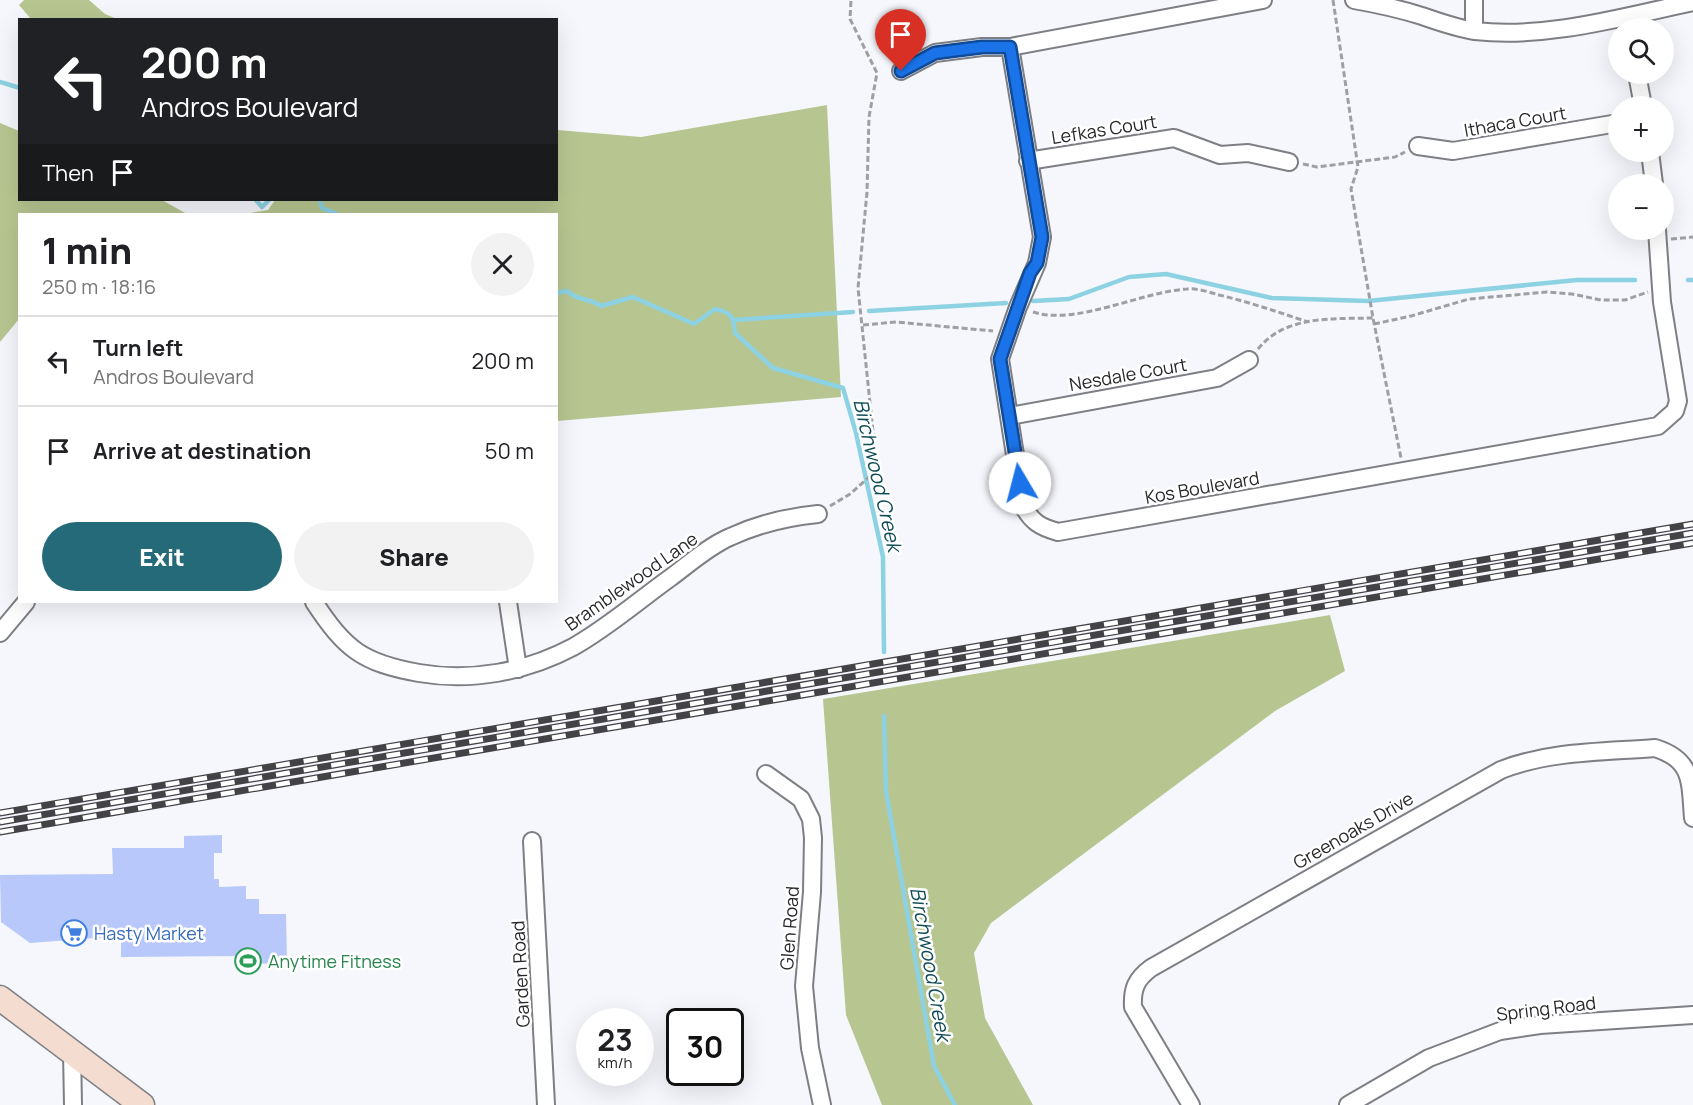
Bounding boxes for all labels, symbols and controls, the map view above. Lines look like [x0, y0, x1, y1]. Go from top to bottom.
pin [875, 9, 926, 71]
icon: arrive [884, 18, 917, 51]
map controls [1608, 18, 1674, 240]
button: search [1608, 18, 1674, 84]
text: 200 m [141, 33, 267, 91]
icon: left [42, 42, 120, 120]
text: Andros Boulevard [141, 88, 358, 125]
button: + [1608, 96, 1674, 162]
street label: Ithaca Court [1462, 100, 1568, 142]
street label: Lefkas Court [1050, 109, 1158, 149]
icon: arrive [106, 156, 139, 189]
text: Then [42, 158, 94, 188]
button: − [1608, 174, 1674, 240]
text: 1 min [42, 226, 132, 275]
button: close [471, 233, 534, 296]
text: 250 m · 18:16 [42, 273, 156, 300]
text: Turn left [93, 333, 183, 363]
icon: left [42, 345, 75, 378]
text: 200 m [472, 346, 534, 376]
street label: Nesdale Court [1067, 352, 1189, 396]
text: Andros Boulevard [93, 363, 254, 390]
water label: Birchwood Creek [847, 396, 909, 557]
icon: arrive [42, 435, 75, 468]
text: Arrive at destination [93, 436, 311, 466]
text: 50 m [485, 436, 534, 466]
position arrow [988, 451, 1052, 515]
street label: Kos Boulevard [1143, 465, 1261, 509]
button: Exit [42, 522, 282, 591]
button: Share [294, 522, 534, 591]
street label: Bramblewood Lane [560, 526, 702, 636]
street label: Greenoaks Drive [1289, 786, 1417, 874]
street label: Glen Road [774, 885, 804, 971]
water label: Birchwood Creek [904, 885, 958, 1046]
supermarket icon: Hasty Market [59, 918, 89, 948]
street label: Garden Road [505, 920, 535, 1028]
place label: Hasty Market [94, 921, 204, 945]
sports icon: Anytime Fitness [233, 946, 263, 976]
place label: Anytime Fitness [268, 949, 401, 973]
street label: Spring Road [1495, 990, 1597, 1026]
speed limit sign: 30 [666, 1008, 744, 1086]
text: 23 [597, 1019, 633, 1060]
text: km/h [598, 1052, 632, 1073]

